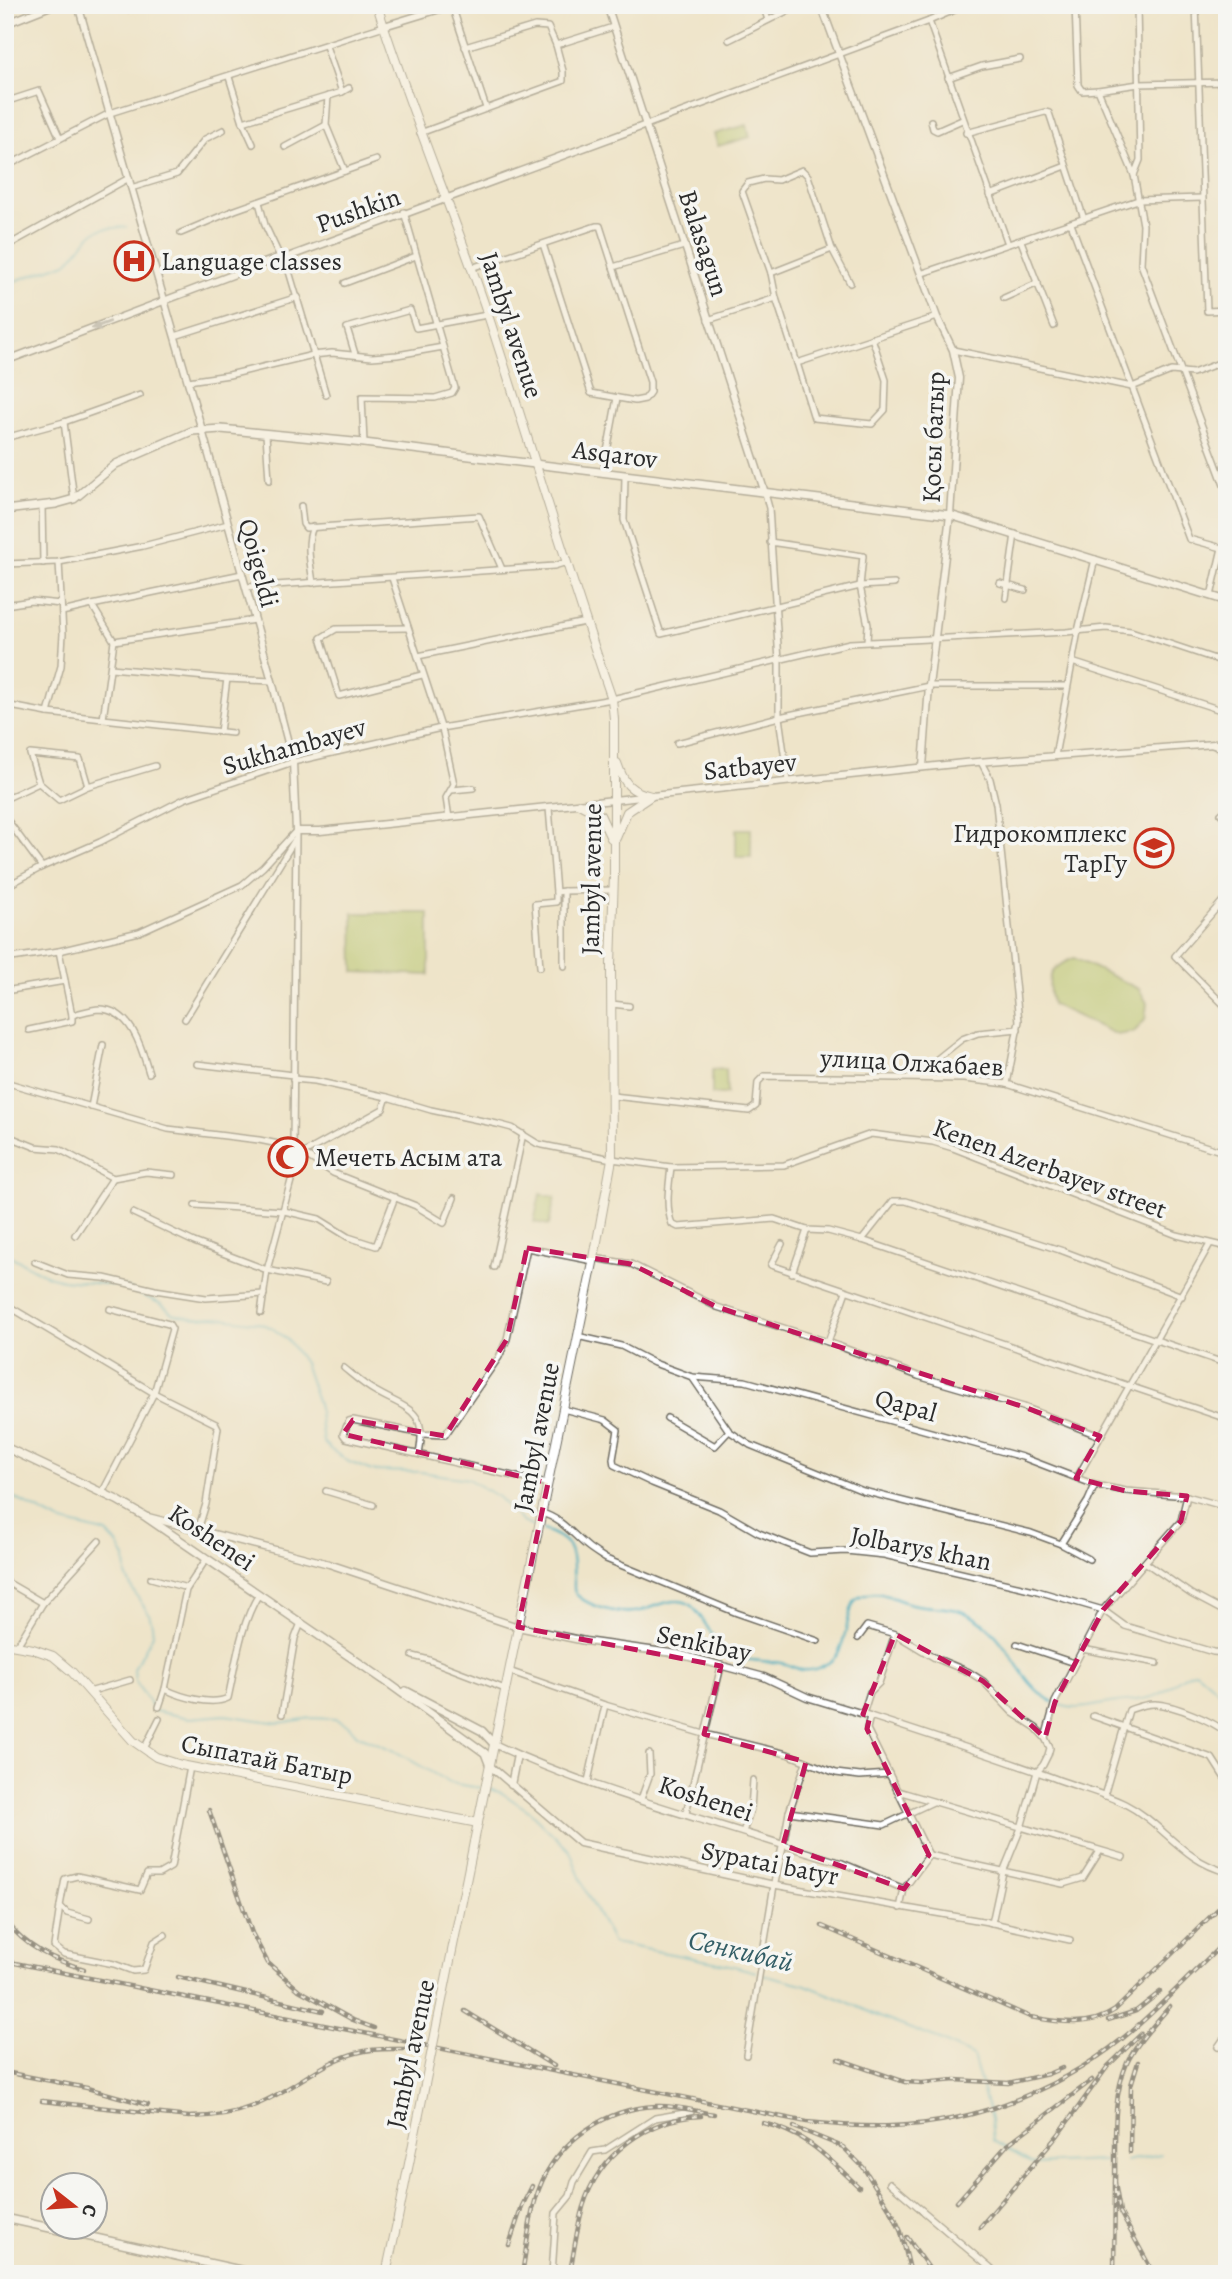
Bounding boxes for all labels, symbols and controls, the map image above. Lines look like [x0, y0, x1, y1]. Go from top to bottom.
street label: Pushkin [311, 179, 405, 242]
street label: Balasagun [670, 185, 737, 301]
hospital icon: Language classes [113, 240, 155, 282]
place label: Language classes [161, 244, 342, 279]
street label: Jambyl avenue [471, 248, 552, 403]
one-way arrow [90, 320, 111, 331]
street label: Қосы батыр [914, 371, 953, 503]
street label: Asqarov [570, 432, 660, 477]
street label: Qoigeldi [230, 515, 287, 611]
street label: Sukhambayev [218, 709, 370, 784]
street label: Satbayev [702, 744, 799, 789]
street label: Jambyl avenue [573, 803, 610, 955]
place label: Гидрокомплекс ТарГу [953, 816, 1127, 881]
school or university icon: Гидрокомплекс ТарГу [1133, 827, 1175, 869]
street label: улица Олжабаев [819, 1040, 1004, 1085]
street label: Kenen Azerbayev street [928, 1110, 1172, 1227]
mosque icon: Мечеть Асым ата [267, 1136, 309, 1178]
place label: Мечеть Асым ата [315, 1140, 502, 1175]
street label: Jambyl avenue [505, 1359, 568, 1515]
street label: Qapal [871, 1380, 941, 1430]
street label: Koshenei [161, 1496, 262, 1579]
street label: Jolbarys khan [847, 1518, 994, 1579]
street label: Senkibay [653, 1616, 755, 1671]
street label: Сыпатай Батыр [178, 1726, 356, 1793]
street label: Koshenei [654, 1767, 758, 1830]
street label: Sypatai batyr [698, 1833, 842, 1894]
water label: Сенкибай [685, 1921, 797, 1981]
street label: Jambyl avenue [378, 1976, 443, 2132]
north arrow [38, 2170, 108, 2240]
text: С [75, 2201, 103, 2220]

